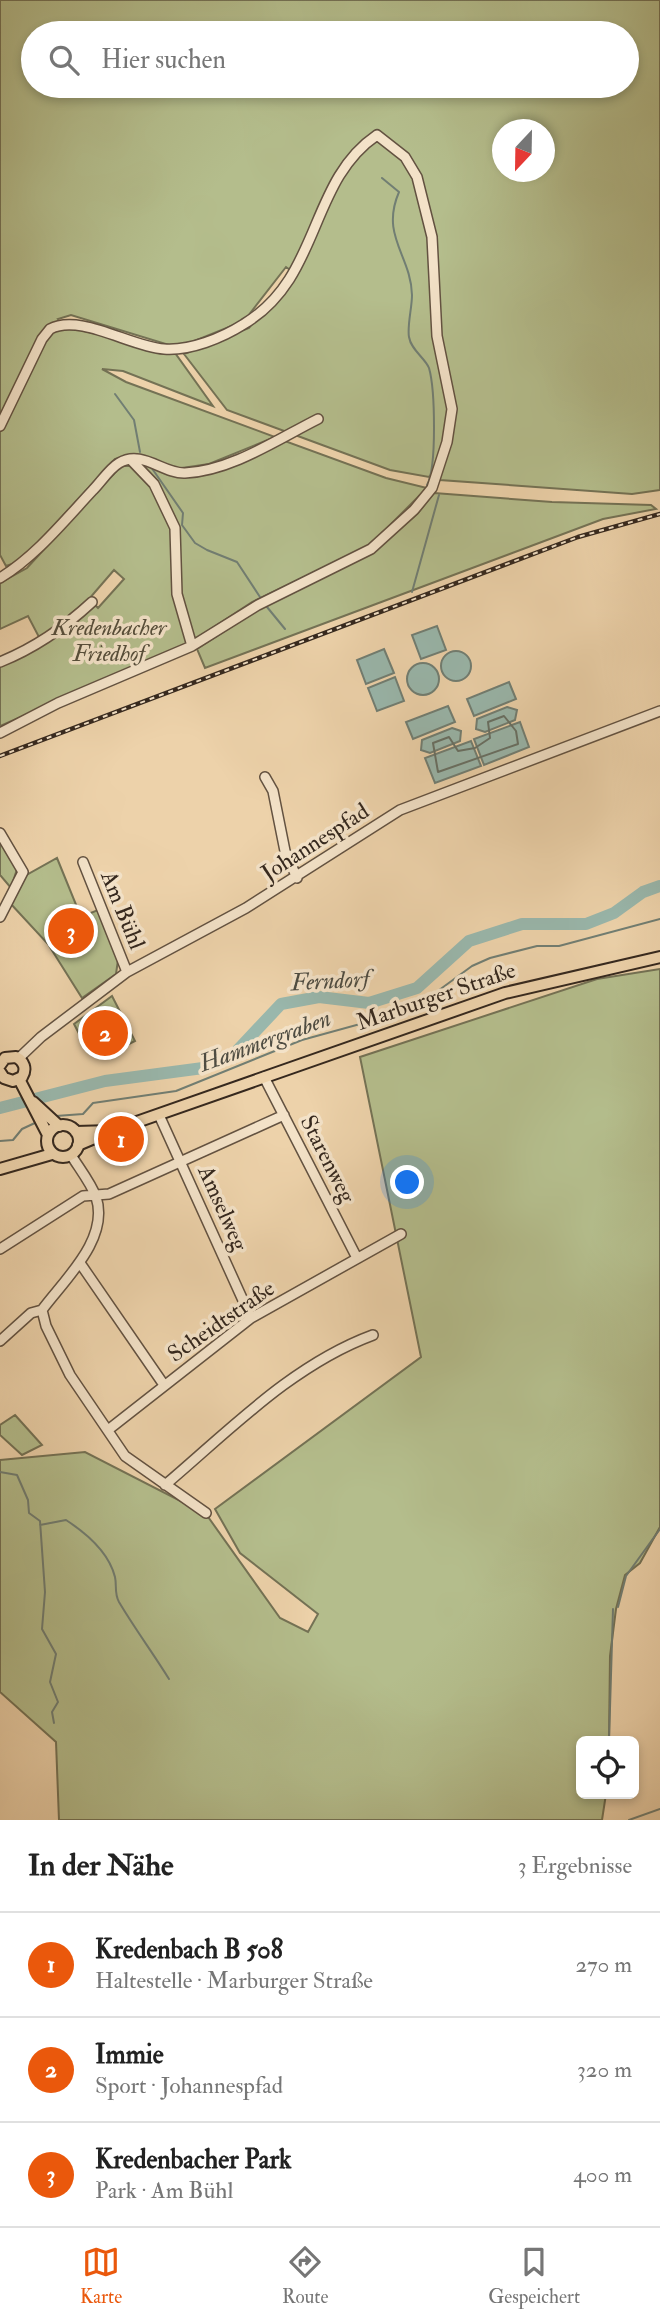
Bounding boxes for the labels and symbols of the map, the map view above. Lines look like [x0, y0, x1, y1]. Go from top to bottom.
north arrow [492, 119, 555, 182]
park label: Kredenbacher Friedhof [51, 613, 168, 668]
street label: Johannespfad [255, 796, 375, 889]
street label: Am Bühl [94, 866, 152, 954]
pin: 3 [48, 905, 94, 957]
street label: Marburger Straße [353, 955, 520, 1037]
water label: Ferndorf [289, 963, 376, 999]
water label: Hammergraben [194, 1003, 335, 1080]
pin: 2 [82, 1007, 128, 1059]
street label: Starenweg [294, 1110, 363, 1208]
pin: 1 [98, 1113, 144, 1165]
street label: Amselweg [191, 1160, 255, 1256]
your location [390, 1165, 424, 1199]
street label: Scheidtstraße [162, 1273, 280, 1368]

